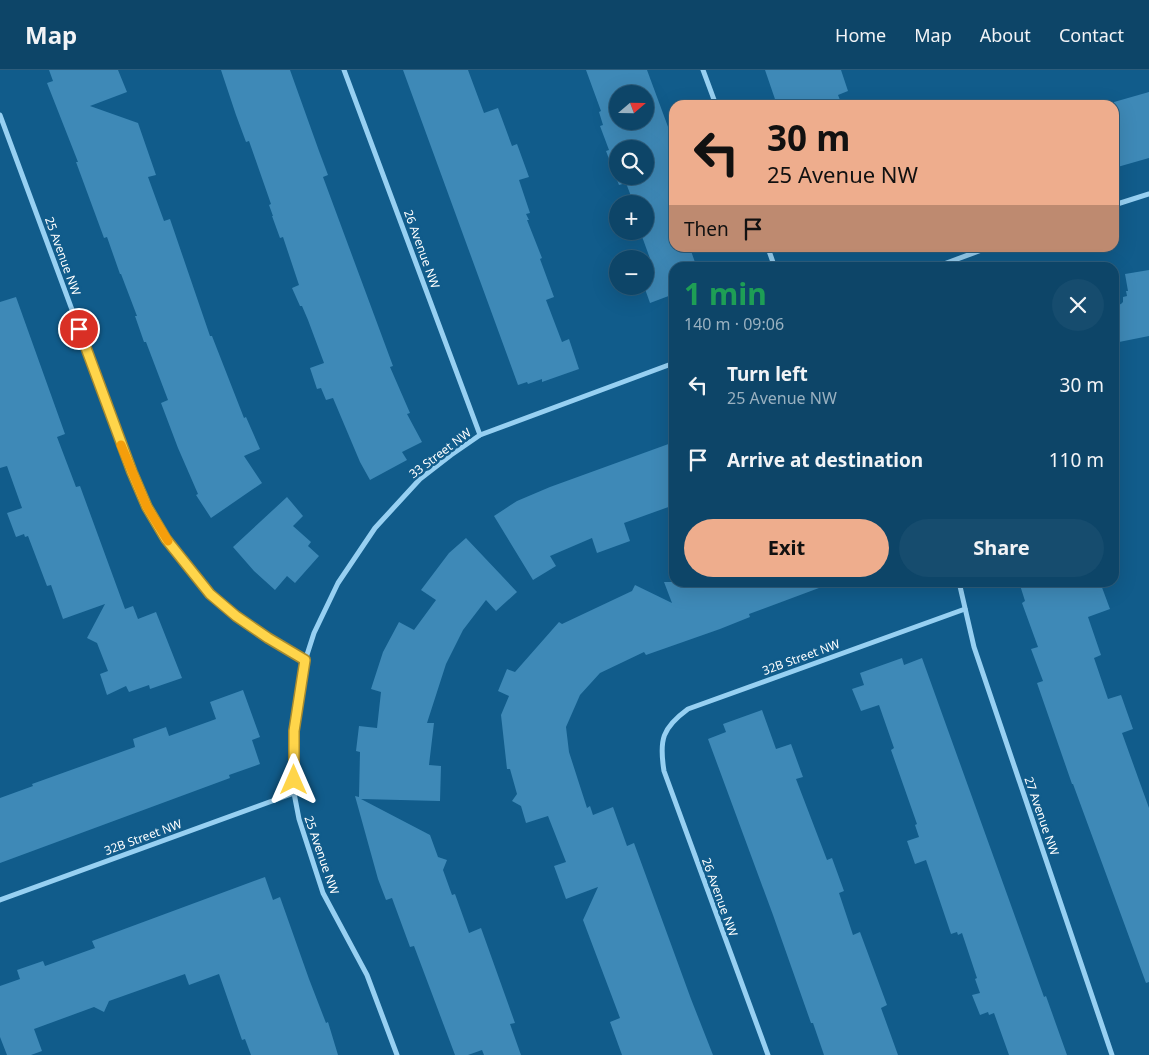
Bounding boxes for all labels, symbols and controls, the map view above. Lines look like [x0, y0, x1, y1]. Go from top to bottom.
text: Map [25, 18, 77, 51]
text: Home [835, 23, 886, 47]
text: Map [914, 23, 952, 47]
text: About [980, 23, 1031, 47]
text: Contact [1059, 23, 1124, 47]
north arrow [609, 85, 654, 130]
map controls [609, 85, 654, 295]
text: 30 m [767, 114, 850, 161]
icon: left [684, 120, 749, 185]
button: search [609, 140, 654, 185]
text: 25 Avenue NW [767, 159, 918, 189]
button: + [609, 195, 654, 240]
street label: 26 Avenue NW [400, 207, 444, 291]
street label: 25 Avenue NW [41, 214, 85, 298]
icon: arrive [739, 215, 767, 243]
text: Then [684, 216, 729, 242]
button: − [609, 250, 654, 295]
text: 1 min [684, 273, 767, 314]
button: close [1052, 279, 1104, 331]
pin [58, 308, 100, 350]
text: 140 m · 09:06 [684, 313, 784, 335]
icon: arrive [65, 315, 93, 343]
text: Turn left [727, 361, 808, 387]
icon: left [684, 371, 712, 399]
text: 30 m [1060, 372, 1104, 398]
text: 25 Avenue NW [727, 387, 837, 409]
street label: 33 Street NW [405, 424, 475, 482]
icon: arrive [684, 446, 712, 474]
text: Arrive at destination [727, 447, 923, 473]
text: 110 m [1049, 447, 1104, 473]
button: Exit [684, 519, 889, 577]
button: Share [899, 519, 1104, 577]
street label: 32B Street NW [760, 635, 842, 679]
position arrow [267, 753, 319, 805]
street label: 27 Avenue NW [1021, 774, 1063, 858]
street label: 25 Avenue NW [301, 813, 343, 897]
street label: 32B Street NW [102, 815, 184, 859]
street label: 26 Avenue NW [698, 855, 742, 939]

